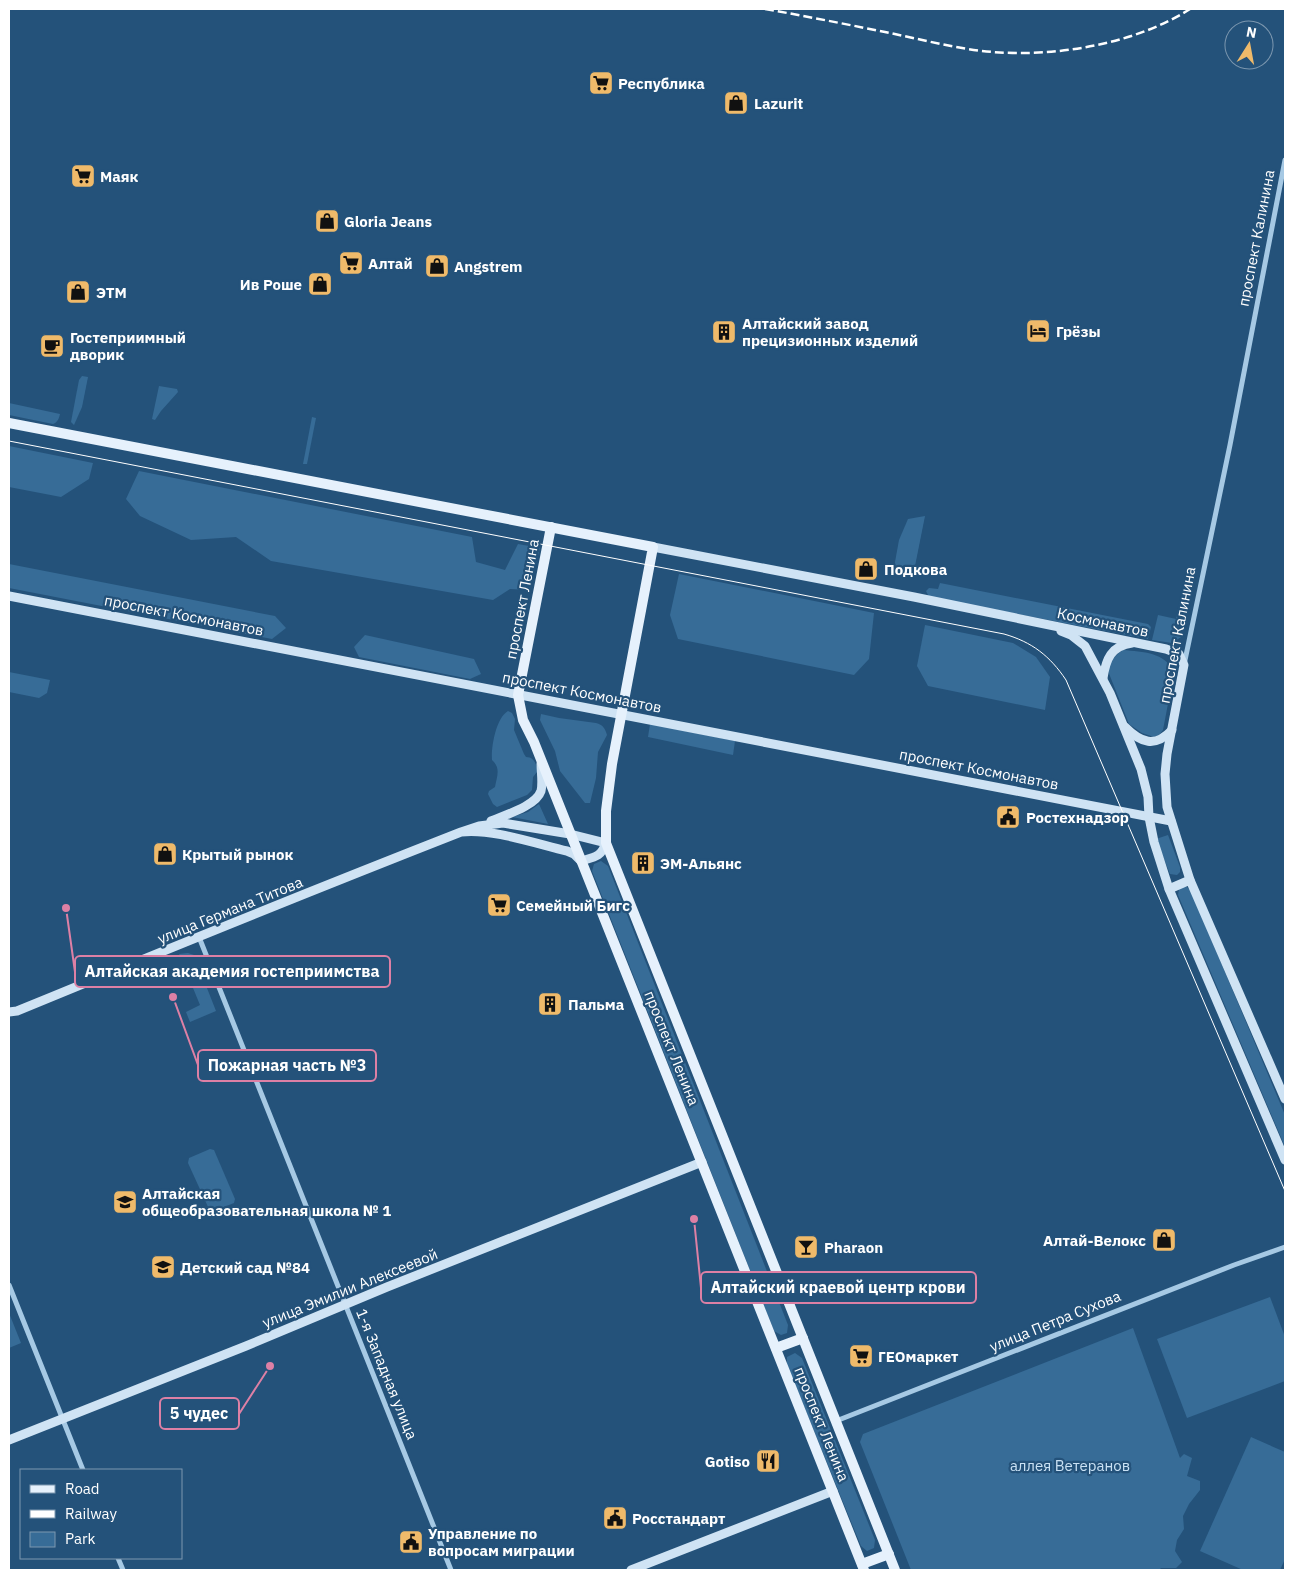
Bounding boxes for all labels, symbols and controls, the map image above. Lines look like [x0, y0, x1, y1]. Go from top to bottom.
north arrow [1224, 20, 1274, 70]
text: N [1245, 22, 1258, 42]
supermarket icon: Республика [588, 70, 614, 96]
place label: Республика [618, 74, 705, 93]
shop icon: Lazurit [723, 90, 749, 116]
place label: Lazurit [754, 94, 804, 113]
supermarket icon: Маяк [70, 163, 96, 189]
place label: Маяк [100, 167, 139, 186]
street label: проспект Калинина [1233, 168, 1279, 308]
shop icon: Gloria Jeans [314, 208, 340, 234]
place label: Gloria Jeans [344, 212, 433, 231]
supermarket icon: Алтай [338, 250, 364, 276]
shop icon: Angstrem [424, 253, 450, 279]
place label: Алтай [368, 254, 413, 273]
place label: Angstrem [454, 257, 523, 276]
shop icon: Ив Роше [307, 271, 333, 297]
place label: Ив Роше [240, 275, 302, 294]
shop icon: ЭТМ [65, 279, 91, 305]
place label: ЭТМ [96, 283, 127, 302]
place label: Алтайский завод прецизионных изделий [742, 314, 918, 350]
hotel icon: Грёзы [1025, 318, 1051, 344]
building icon: Алтайский завод прецизионных изделий [711, 319, 737, 345]
place label: Грёзы [1056, 322, 1101, 341]
place label: Гостеприимный дворик [70, 328, 186, 364]
cafe icon: Гостеприимный дворик [39, 333, 65, 359]
street label: проспект Ленина [501, 537, 543, 661]
shop icon: Подкова [853, 556, 879, 582]
place label: Подкова [884, 560, 948, 579]
street label: проспект Калинина [1154, 565, 1200, 705]
street label: проспект Космонавтов [103, 590, 265, 640]
street label: Космонавтов [1056, 603, 1150, 641]
street label: проспект Космонавтов [501, 667, 663, 717]
street label: проспект Космонавтов [898, 744, 1060, 794]
public building icon: Ростехнадзор [995, 804, 1021, 830]
place label: Ростехнадзор [1026, 808, 1129, 827]
shop icon: Крытый рынок [152, 841, 178, 867]
place label: Крытый рынок [182, 845, 294, 864]
building icon: ЭМ-Альянс [630, 850, 656, 876]
place label: ЭМ-Альянс [660, 854, 742, 873]
street label: улица Германа Титова [155, 872, 305, 948]
supermarket icon: Семейный Бигс [486, 892, 512, 918]
place label: Семейный Бигс [516, 896, 630, 915]
callout: Алтайская академия гостеприимства [75, 956, 390, 987]
text: Алтайская академия гостеприимства [84, 961, 380, 981]
street label: проспект Ленина [640, 988, 704, 1108]
building icon: Пальма [537, 991, 563, 1017]
place label: Пальма [568, 995, 625, 1014]
callout: Пожарная часть №3 [198, 1050, 376, 1081]
text: Пожарная часть №3 [208, 1055, 366, 1075]
place label: Алтайская общеобразовательная школа № 1 [142, 1184, 391, 1220]
school or university icon: Алтайская общеобразовательная школа № 1 [112, 1189, 138, 1215]
shop icon: Алтай-Велокс [1151, 1227, 1177, 1253]
place label: Алтай-Велокс [1043, 1231, 1146, 1250]
bar icon: Pharaon [793, 1234, 819, 1260]
place label: Pharaon [824, 1238, 883, 1257]
street label: улица Эмилии Алексеевой [259, 1244, 441, 1332]
school or university icon: Детский сад №84 [150, 1254, 176, 1280]
place label: Детский сад №84 [180, 1258, 310, 1277]
callout: Алтайский краевой центр крови [701, 1272, 976, 1303]
text: Алтайский краевой центр крови [710, 1277, 966, 1297]
street label: улица Петра Сухова [987, 1286, 1123, 1356]
street label: 1-я Западная улица [352, 1306, 422, 1442]
supermarket icon: ГЕОмаркет [848, 1343, 874, 1369]
place label: ГЕОмаркет [878, 1347, 959, 1366]
street label: проспект Ленина [790, 1364, 854, 1484]
callout: 5 чудес [160, 1398, 239, 1429]
text: 5 чудес [170, 1403, 228, 1423]
restaurant icon: Gotiso [755, 1448, 781, 1474]
place label: Gotiso [705, 1452, 750, 1471]
park label: аллея Ветеранов [1010, 1456, 1130, 1475]
legend [20, 1469, 182, 1559]
text: Road [65, 1479, 100, 1498]
text: Railway [65, 1504, 118, 1523]
public building icon: Росстандарт [602, 1505, 628, 1531]
place label: Росстандарт [632, 1509, 726, 1528]
place label: Управление по вопросам миграции [428, 1524, 575, 1560]
text: Park [65, 1529, 95, 1548]
public building icon: Управление по вопросам миграции [398, 1529, 424, 1555]

